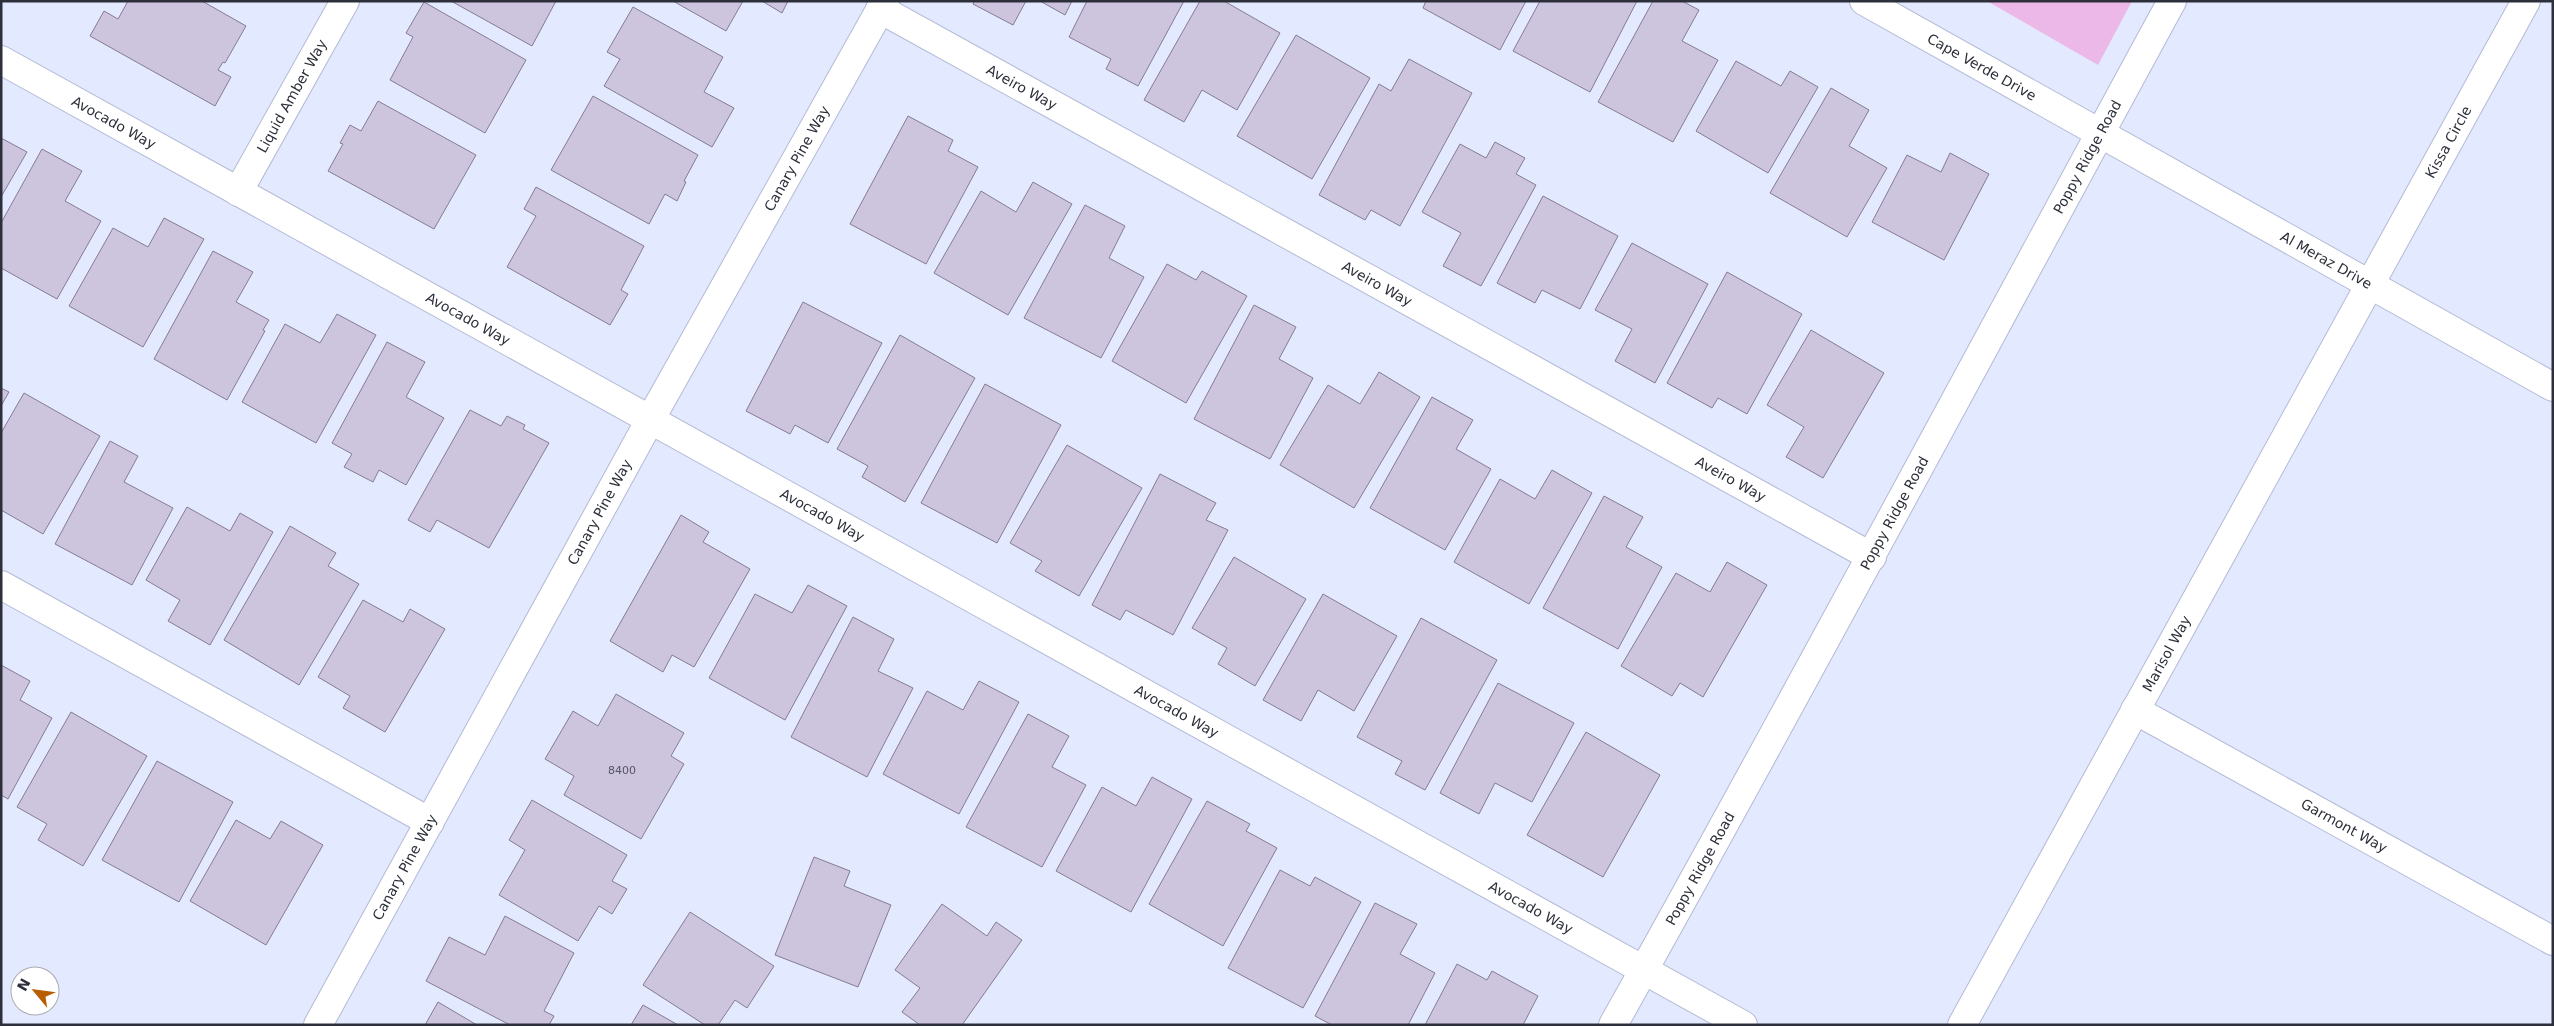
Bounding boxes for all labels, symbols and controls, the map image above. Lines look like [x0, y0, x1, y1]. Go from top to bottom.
street label: Cape Verde Drive [1925, 30, 2039, 104]
street label: Liquid Amber Way [254, 37, 330, 156]
street label: Aveiro Way [984, 61, 1060, 113]
street label: Avocado Way [69, 93, 159, 152]
street label: Poppy Ridge Road [2050, 97, 2124, 216]
street label: Canary Pine Way [761, 103, 833, 214]
street label: Kissa Circle [2422, 103, 2475, 181]
street label: Al Meraz Drive [2278, 228, 2375, 292]
street label: Aveiro Way [1339, 258, 1415, 309]
street label: Avocado Way [423, 289, 513, 348]
street label: Aveiro Way [1693, 453, 1769, 505]
street label: Poppy Ridge Road [1857, 454, 1932, 573]
street label: Canary Pine Way [564, 456, 635, 568]
street label: Avocado Way [778, 485, 867, 545]
street label: Marisol Way [2139, 613, 2194, 694]
street label: Avocado Way [1132, 682, 1222, 741]
house number: 8400 [608, 764, 636, 777]
street label: Garmont Way [2298, 795, 2390, 856]
street label: Poppy Ridge Road [1662, 809, 1738, 928]
street label: Canary Pine Way [369, 812, 440, 923]
street label: Avocado Way [1486, 878, 1576, 937]
north arrow [10, 966, 60, 1016]
text: N [14, 976, 33, 994]

